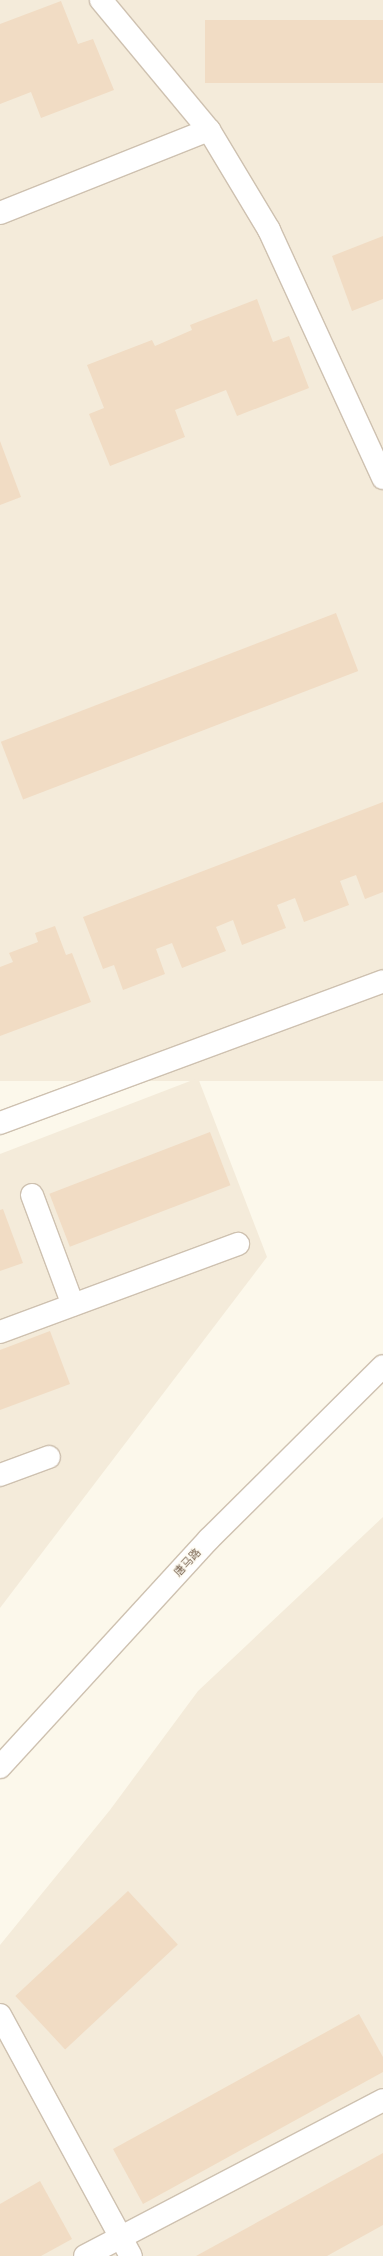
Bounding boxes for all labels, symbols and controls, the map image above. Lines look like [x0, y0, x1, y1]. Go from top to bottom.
street label: 唐马路 [172, 1546, 204, 1580]

